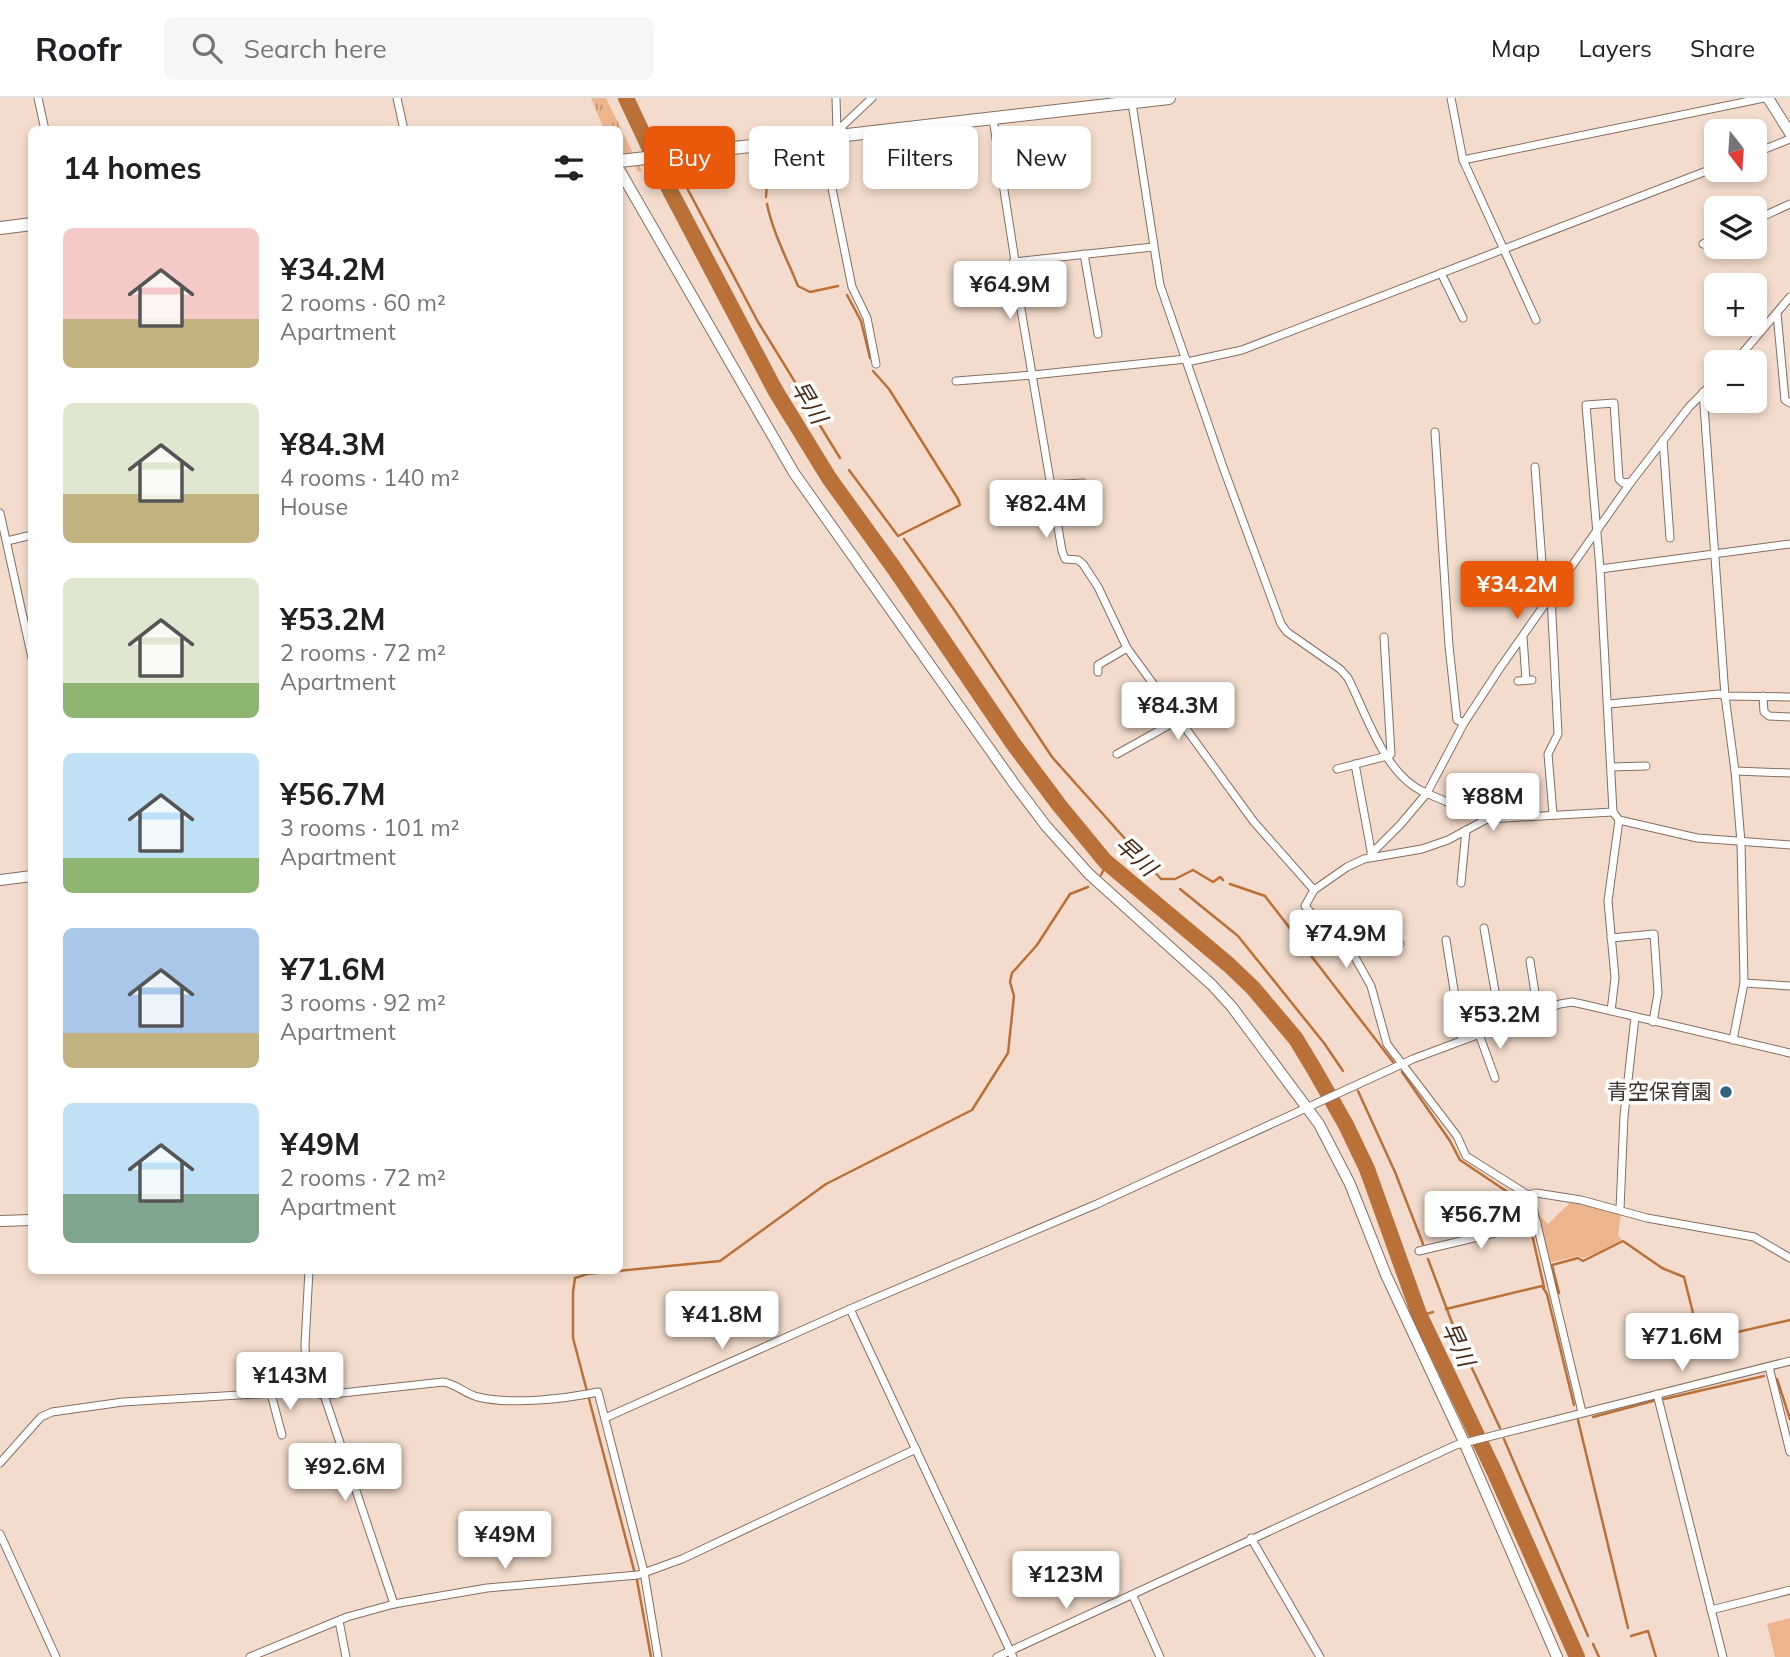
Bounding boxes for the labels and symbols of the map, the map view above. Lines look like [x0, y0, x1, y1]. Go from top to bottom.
north arrow [1704, 119, 1768, 182]
pin: ¥64.9M [953, 262, 1067, 321]
water label: 早川 [785, 375, 835, 431]
pin: ¥82.4M [989, 480, 1103, 540]
pin: ¥34.2M [1460, 561, 1574, 621]
pin: ¥84.3M [1121, 682, 1235, 742]
pin: ¥88M [1452, 774, 1534, 833]
water label: 早川 [1110, 829, 1165, 884]
pin: ¥74.9M [1289, 910, 1403, 970]
pin: ¥53.2M [1443, 992, 1557, 1051]
place label: 青空保育園 [1607, 1078, 1712, 1104]
marker: 青空保育園 [1718, 1084, 1734, 1100]
pin: ¥56.7M [1424, 1192, 1538, 1251]
pin: ¥41.8M [665, 1292, 779, 1351]
pin: ¥71.6M [1625, 1314, 1739, 1373]
water label: 早川 [1436, 1317, 1483, 1373]
pin: ¥143M [241, 1352, 339, 1412]
pin: ¥92.6M [288, 1444, 402, 1503]
pin: ¥49M [464, 1512, 546, 1571]
pin: ¥123M [1017, 1552, 1115, 1611]

